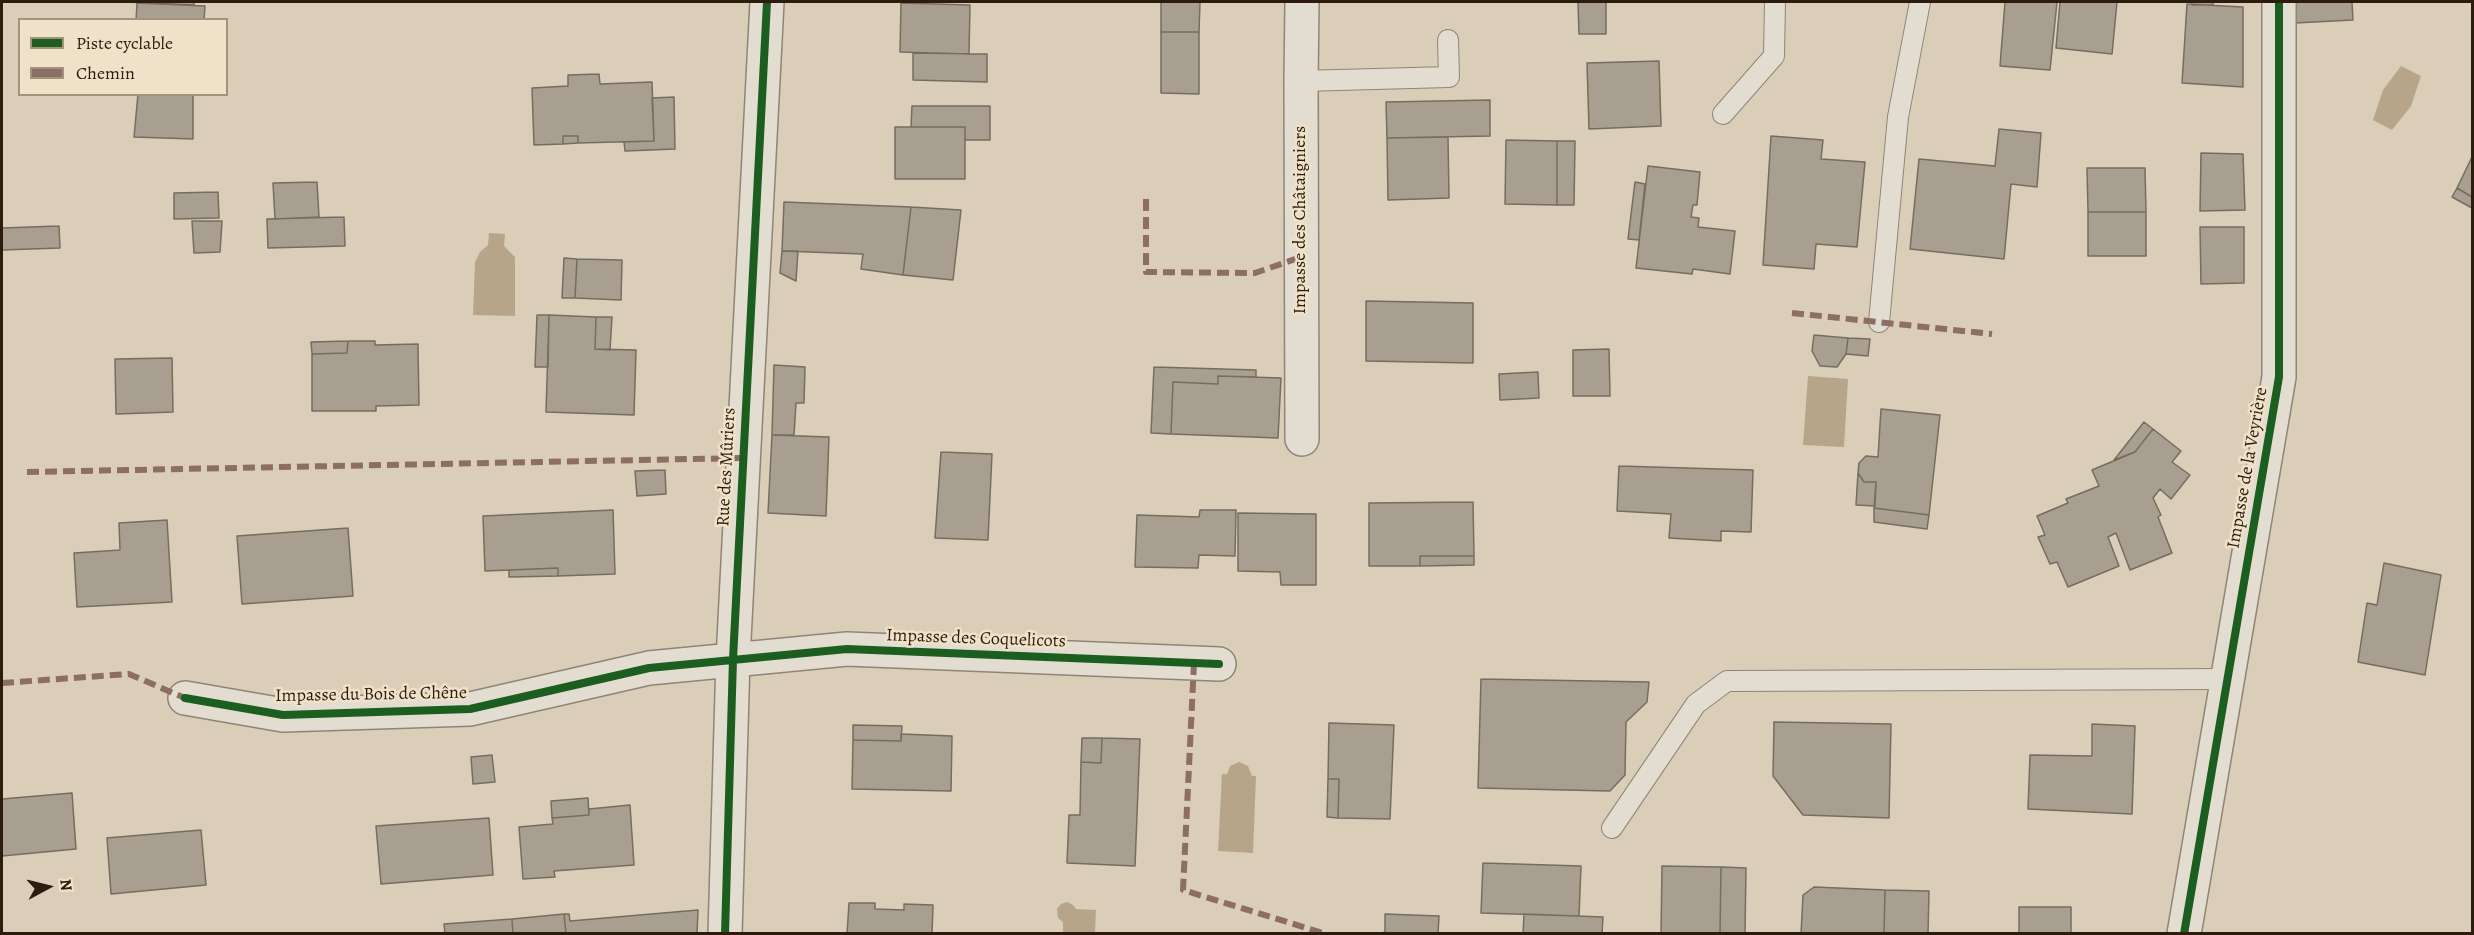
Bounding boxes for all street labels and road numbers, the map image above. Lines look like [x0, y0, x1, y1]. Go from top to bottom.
street label: Impasse des Châtaigniers [1290, 126, 1312, 314]
street label: Impasse de la Veyrière [2223, 386, 2273, 550]
street label: Rue des Mûriers [713, 407, 741, 527]
street label: Impasse des Coquelicots [886, 625, 1066, 653]
street label: Impasse du Bois de Chêne [275, 683, 467, 707]

